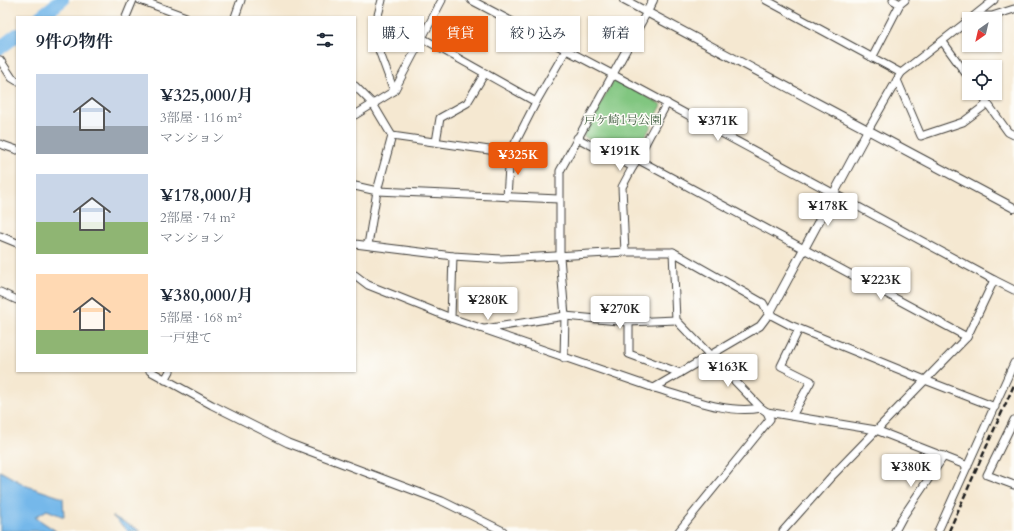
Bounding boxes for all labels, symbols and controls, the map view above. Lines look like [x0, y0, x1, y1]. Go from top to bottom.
north arrow [962, 12, 1002, 52]
map controls [962, 12, 1002, 100]
chip: 購入 [368, 16, 424, 52]
chip: 賃貸 [432, 16, 488, 52]
chip: 絞り込み [496, 16, 580, 52]
chip: 新着 [588, 16, 644, 52]
icon: filters [314, 29, 336, 51]
text: 9件の物件 [36, 30, 113, 53]
button: locate [962, 60, 1002, 100]
text: ¥325,000/月 [160, 84, 254, 107]
icon: home [68, 90, 116, 138]
pin: ¥371K [690, 108, 746, 142]
text: 3部屋 · 116 m² [160, 109, 242, 127]
park label: 戸ケ崎1号公園 [584, 112, 662, 128]
text: ¥371K [698, 112, 738, 130]
text: マンション [160, 129, 224, 147]
pin: ¥191K [592, 138, 648, 172]
pin: ¥325K [490, 142, 546, 176]
text: ¥191K [600, 142, 640, 160]
text: ¥325K [498, 146, 538, 164]
text: ¥178,000/月 [160, 184, 254, 207]
icon: home [68, 190, 116, 238]
pin: ¥178K [800, 193, 856, 227]
text: ¥178K [808, 197, 848, 215]
text: 2部屋 · 74 m² [160, 209, 235, 227]
text: マンション [160, 229, 224, 247]
pin: ¥223K [853, 267, 909, 301]
text: ¥223K [861, 271, 901, 289]
text: ¥380,000/月 [160, 284, 254, 307]
pin: ¥280K [460, 287, 516, 321]
icon: home [68, 290, 116, 338]
text: ¥280K [468, 291, 508, 309]
pin: ¥270K [592, 296, 648, 330]
text: ¥270K [600, 300, 640, 318]
text: 5部屋 · 168 m² [160, 309, 242, 327]
text: 一戸建て [160, 329, 212, 347]
pin: ¥163K [700, 354, 756, 388]
text: ¥163K [708, 358, 748, 376]
pin: ¥380K [883, 454, 939, 488]
text: ¥380K [891, 458, 931, 476]

